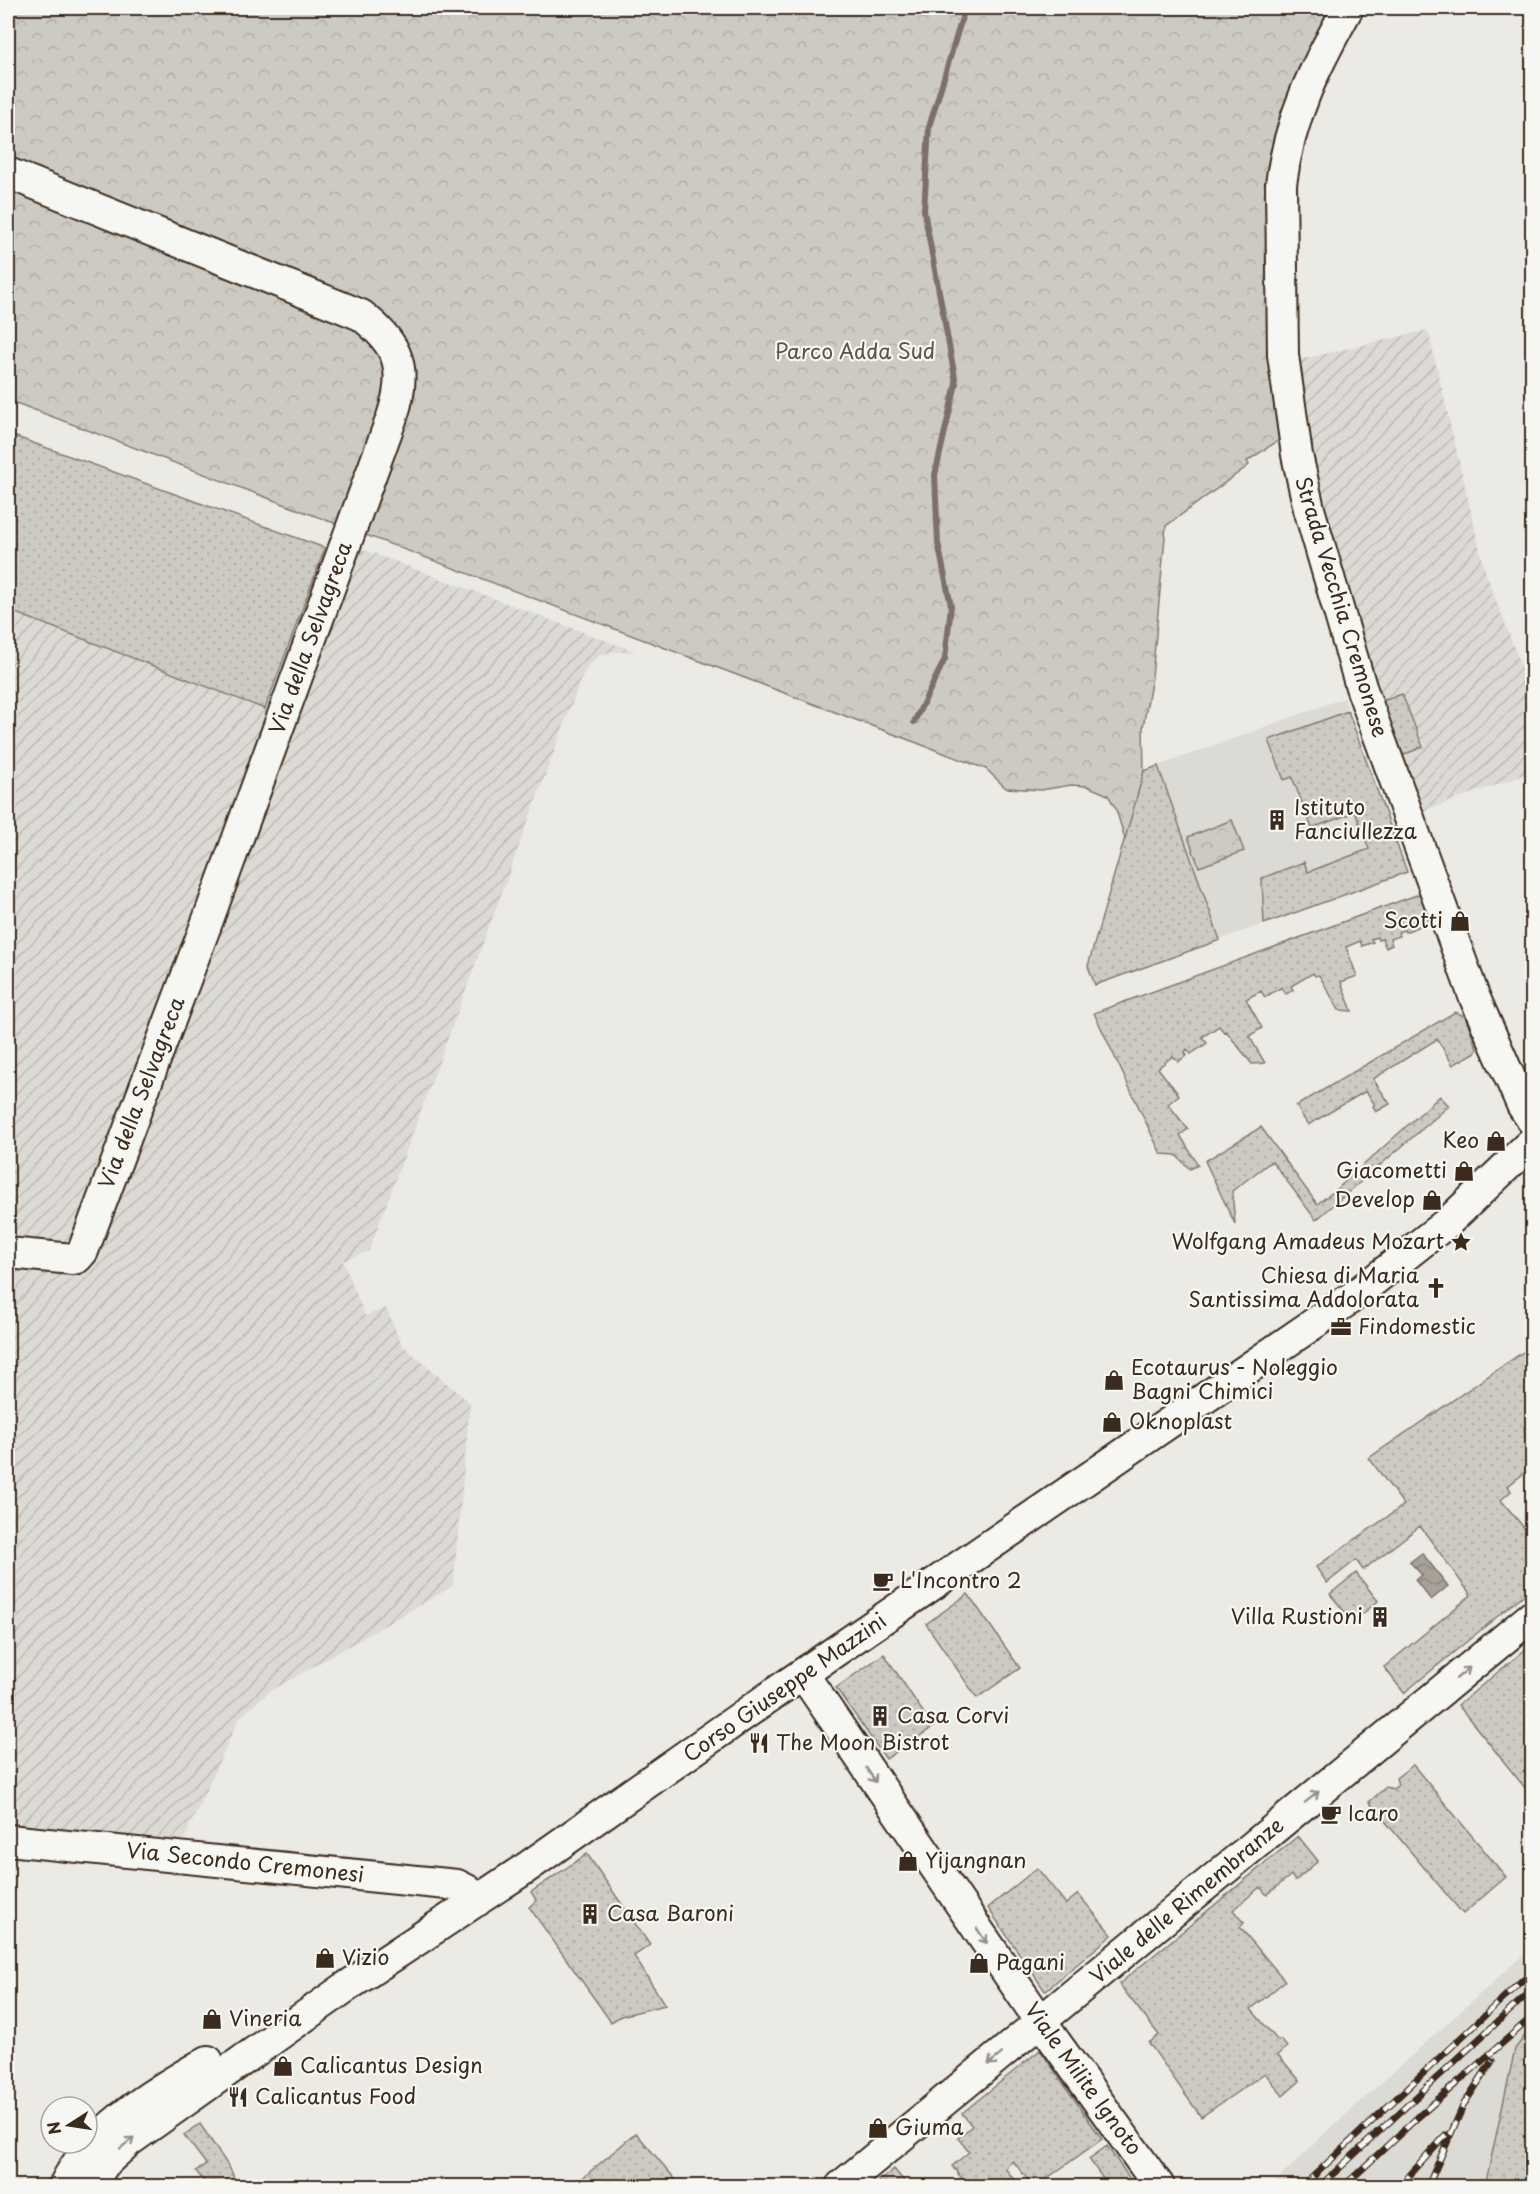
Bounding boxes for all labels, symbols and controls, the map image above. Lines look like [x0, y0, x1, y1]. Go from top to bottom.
park label: Parco Adda Sud [775, 334, 935, 366]
street label: Strada Vecchia Cremonese [1288, 472, 1398, 741]
street label: Via della Selvagreca [259, 536, 359, 738]
place label: Istituto Fanciullezza [1294, 790, 1417, 846]
building icon: Istituto Fanciullezza [1265, 808, 1289, 832]
place label: Scotti [1383, 903, 1443, 935]
shop icon: Scotti [1448, 909, 1472, 933]
street label: Via della Selvagreca [89, 992, 191, 1193]
place label: Keo [1443, 1123, 1479, 1155]
shop icon: Keo [1484, 1129, 1508, 1153]
place label: Giacometti [1336, 1153, 1447, 1185]
shop icon: Giacometti [1452, 1159, 1476, 1183]
place label: Develop [1334, 1182, 1415, 1214]
shop icon: Develop [1420, 1188, 1444, 1212]
place label: Wolfgang Amadeus Mozart [1171, 1224, 1444, 1256]
place icon: Wolfgang Amadeus Mozart [1449, 1230, 1473, 1254]
place label: Chiesa di Maria Santissima Addolorata [1189, 1258, 1420, 1314]
church icon: Chiesa di Maria Santissima Addolorata [1424, 1276, 1448, 1300]
place label: Findomestic [1358, 1309, 1476, 1341]
office icon: Findomestic [1329, 1315, 1353, 1339]
place label: Ecotaurus - Noleggio Bagni Chimici [1131, 1350, 1338, 1406]
shop icon: Ecotaurus - Noleggio Bagni Chimici [1102, 1368, 1126, 1392]
place label: Oknoplast [1129, 1404, 1232, 1436]
shop icon: Oknoplast [1100, 1410, 1124, 1434]
place label: L'Incontro 2 [900, 1563, 1022, 1595]
cafe icon: L'Incontro 2 [871, 1569, 895, 1593]
place label: Villa Rustioni [1231, 1599, 1363, 1631]
street label: Corso Giuseppe Mazzini [676, 1604, 892, 1769]
building icon: Villa Rustioni [1368, 1605, 1392, 1629]
one-way arrow [1455, 1666, 1470, 1680]
place label: Casa Corvi [897, 1698, 1009, 1730]
building icon: Casa Corvi [868, 1704, 892, 1728]
place label: The Moon Bistrot [776, 1725, 949, 1757]
restaurant icon: The Moon Bistrot [747, 1731, 771, 1755]
one-way arrow [865, 1766, 878, 1783]
one-way arrow [1304, 1791, 1320, 1804]
place label: Icaro [1348, 1796, 1399, 1828]
cafe icon: Icaro [1319, 1802, 1343, 1826]
street label: Viale delle Rimembranze [1082, 1809, 1290, 1990]
street label: Via Secondo Cremonesi [125, 1833, 366, 1889]
place label: Yijangnan [925, 1843, 1026, 1875]
shop icon: Yijangnan [896, 1849, 920, 1873]
place label: Casa Baroni [607, 1896, 734, 1928]
building icon: Casa Baroni [578, 1902, 602, 1926]
one-way arrow [976, 1927, 988, 1943]
place label: Vizio [342, 1940, 389, 1972]
place label: Pagani [996, 1945, 1065, 1977]
shop icon: Vizio [313, 1946, 337, 1970]
shop icon: Pagani [967, 1951, 991, 1975]
street label: Viale Milite Ignoto [1018, 1995, 1151, 2161]
place label: Vineria [229, 2001, 302, 2033]
shop icon: Vineria [200, 2007, 224, 2031]
place label: Calicantus Design [300, 2048, 483, 2080]
one-way arrow [988, 2052, 1004, 2065]
shop icon: Calicantus Design [271, 2054, 295, 2078]
place label: Calicantus Food [255, 2079, 416, 2111]
restaurant icon: Calicantus Food [226, 2085, 250, 2109]
north arrow [39, 2095, 99, 2155]
place label: Giuma [895, 2110, 964, 2142]
shop icon: Giuma [866, 2116, 890, 2140]
text: N [40, 2120, 66, 2137]
one-way arrow [119, 2136, 134, 2150]

